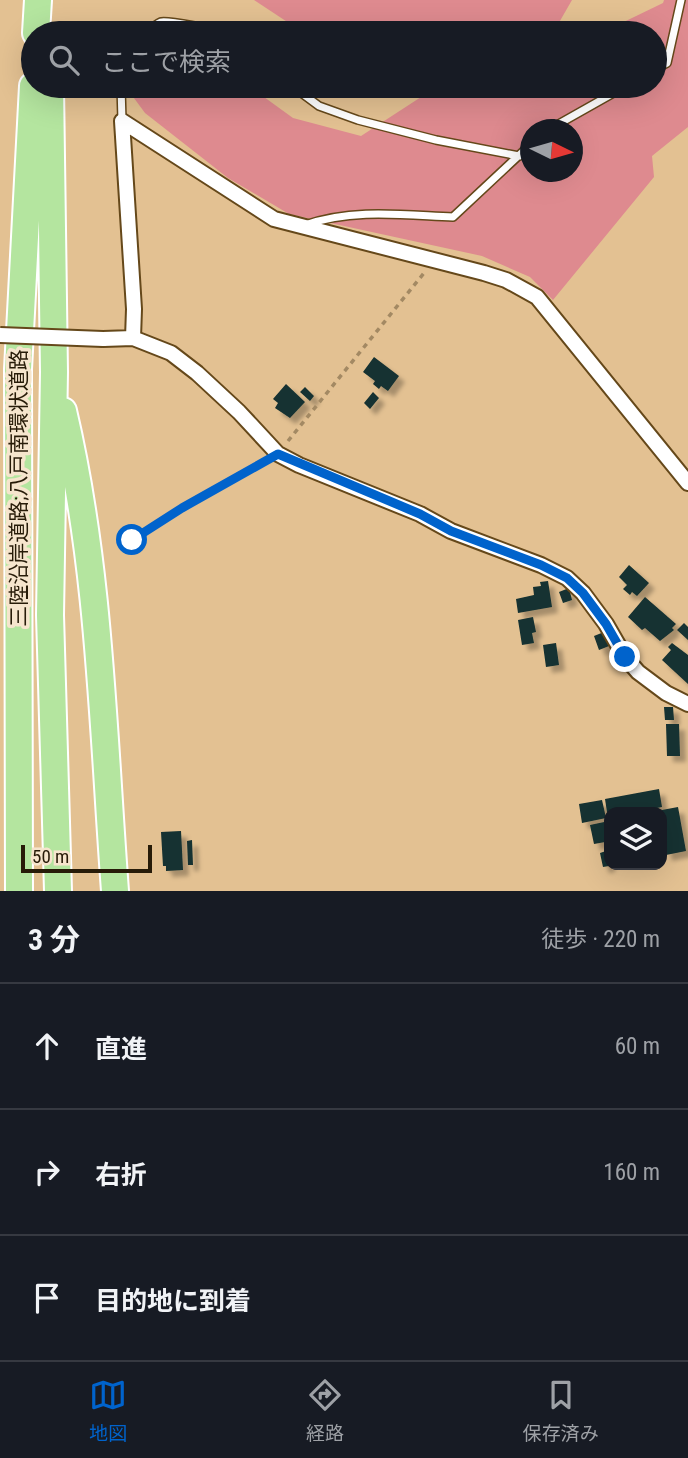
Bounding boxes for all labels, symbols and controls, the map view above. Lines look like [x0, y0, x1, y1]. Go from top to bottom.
search box [21, 21, 667, 98]
icon: search [45, 41, 83, 79]
text: ここで検索 [101, 47, 231, 77]
north arrow [520, 119, 583, 182]
street label: 三陸沿岸道路;八戸南環状道路 [7, 349, 31, 627]
route start [116, 524, 147, 555]
route end [609, 641, 640, 672]
map controls [604, 807, 667, 870]
button: layers [604, 807, 667, 870]
scale bar [21, 842, 152, 874]
text: 50 m [32, 845, 69, 868]
text: 3 分 [28, 922, 80, 957]
text: 徒歩 · 220 m [541, 926, 660, 953]
icon: ahead [28, 1027, 66, 1065]
text: 60 m [615, 1033, 660, 1060]
text: 直進 [95, 1034, 147, 1064]
icon: right [28, 1153, 66, 1191]
text: 160 m [603, 1159, 660, 1186]
text: 右折 [95, 1160, 147, 1190]
icon: arrive [28, 1279, 66, 1317]
text: 目的地に到着 [95, 1286, 251, 1316]
tab: 地図 [89, 1376, 127, 1445]
tab: 経路 [306, 1376, 344, 1445]
tab: 保存済み [523, 1376, 599, 1445]

